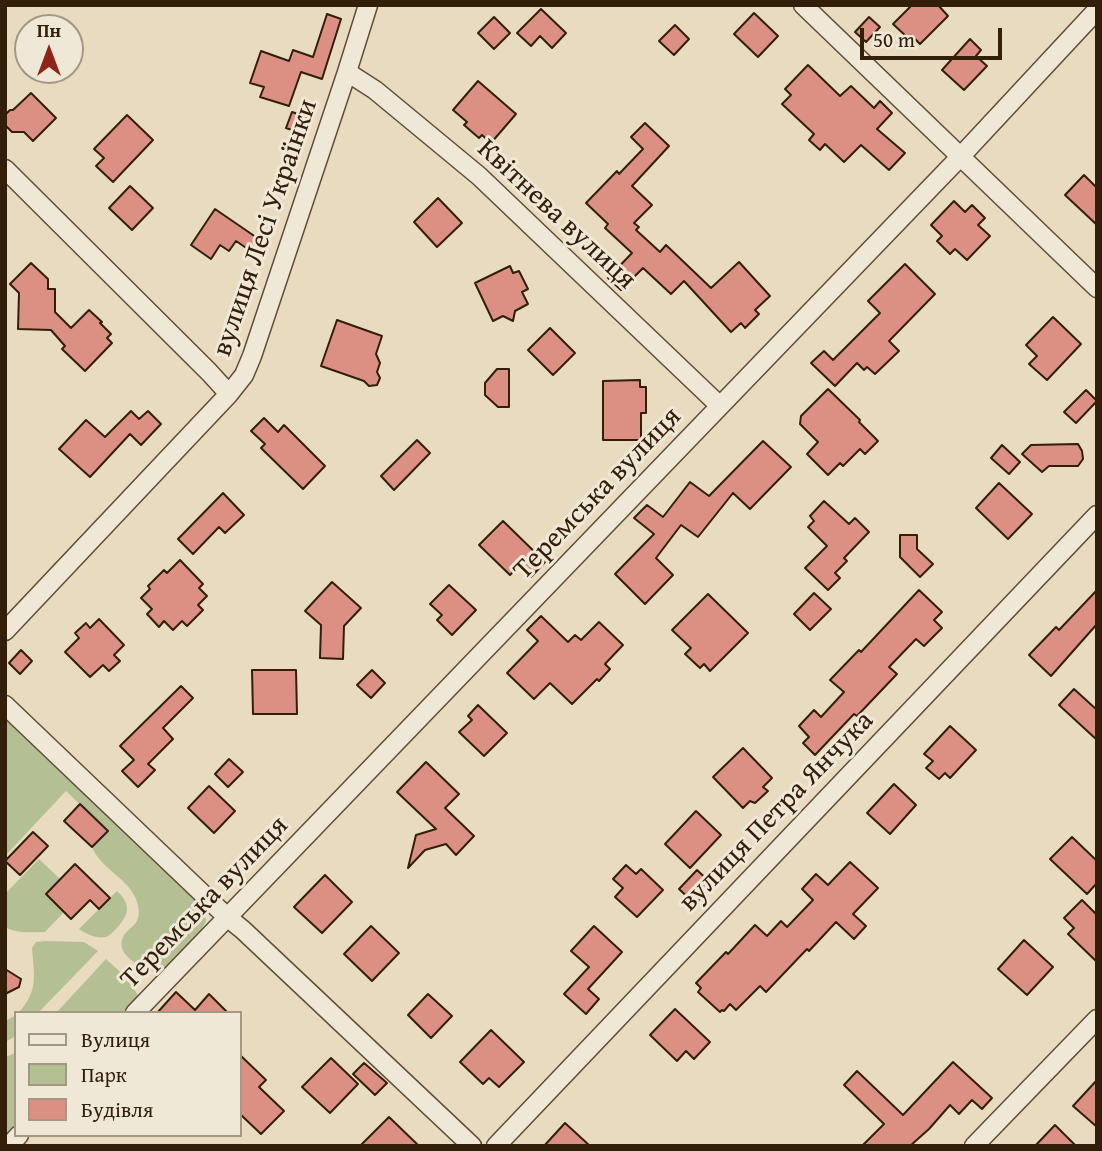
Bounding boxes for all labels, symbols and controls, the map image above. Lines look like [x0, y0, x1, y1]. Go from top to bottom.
north arrow [14, 14, 84, 84]
scale bar [864, 14, 1006, 58]
text: Пн [37, 16, 61, 44]
text: 50 m [873, 24, 915, 55]
street label: вулиця Лесі Українки [206, 95, 326, 361]
street label: Квітнева вулиця [470, 133, 642, 297]
street label: Теремська вулиця [507, 401, 689, 587]
street label: вулиця Петра Янчука [673, 705, 881, 919]
street label: Теремська вулиця [114, 810, 296, 996]
legend [14, 1011, 242, 1137]
text: Вулиця [81, 1024, 150, 1055]
text: Парк [81, 1059, 127, 1090]
text: Будівля [81, 1094, 153, 1125]

